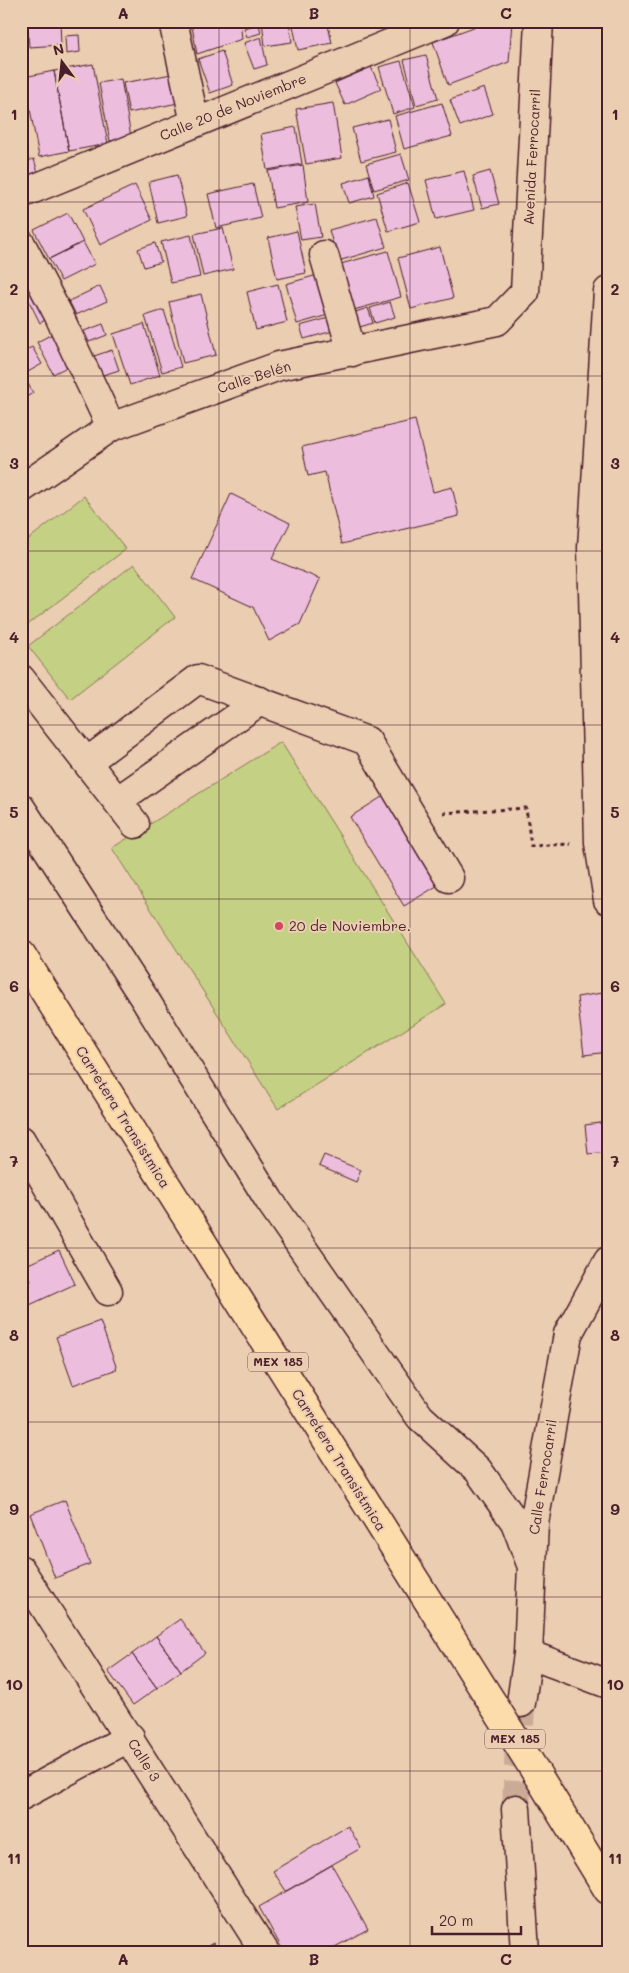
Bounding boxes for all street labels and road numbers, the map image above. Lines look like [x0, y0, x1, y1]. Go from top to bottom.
street label: Calle 20 de Noviembre [157, 68, 309, 145]
street label: Avenida Ferrocarril [518, 88, 545, 225]
street label: Calle Belén [215, 356, 293, 397]
street label: Carretera Transistmica [72, 1042, 175, 1191]
road number: MEX 185 [248, 1352, 308, 1371]
street label: Carretera Transistmica [288, 1385, 391, 1534]
street label: Calle Ferrocarril [524, 1418, 561, 1536]
road number: MEX 185 [485, 1730, 545, 1748]
street label: Calle 3 [124, 1735, 165, 1785]

